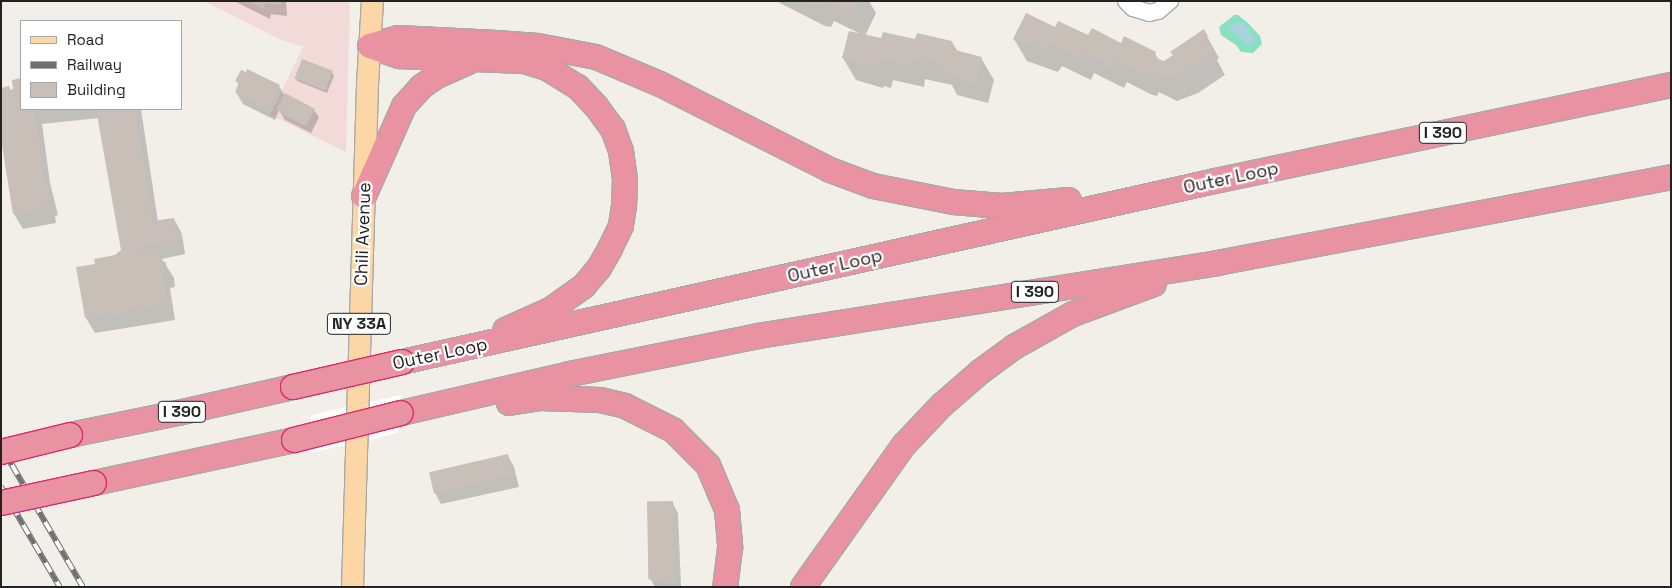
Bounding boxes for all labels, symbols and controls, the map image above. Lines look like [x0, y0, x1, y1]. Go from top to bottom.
legend [20, 20, 182, 110]
text: Road [67, 30, 104, 49]
text: Railway [67, 55, 122, 74]
text: Building [67, 80, 126, 99]
road number: I 390 [1418, 120, 1468, 146]
street label: Outer Loop [1181, 157, 1281, 199]
street label: Chili Avenue [350, 182, 376, 286]
street label: Outer Loop [785, 245, 885, 287]
road number: I 390 [1010, 278, 1060, 306]
road number: NY 33A [326, 310, 392, 338]
street label: Outer Loop [390, 333, 490, 375]
road number: I 390 [157, 398, 207, 426]

